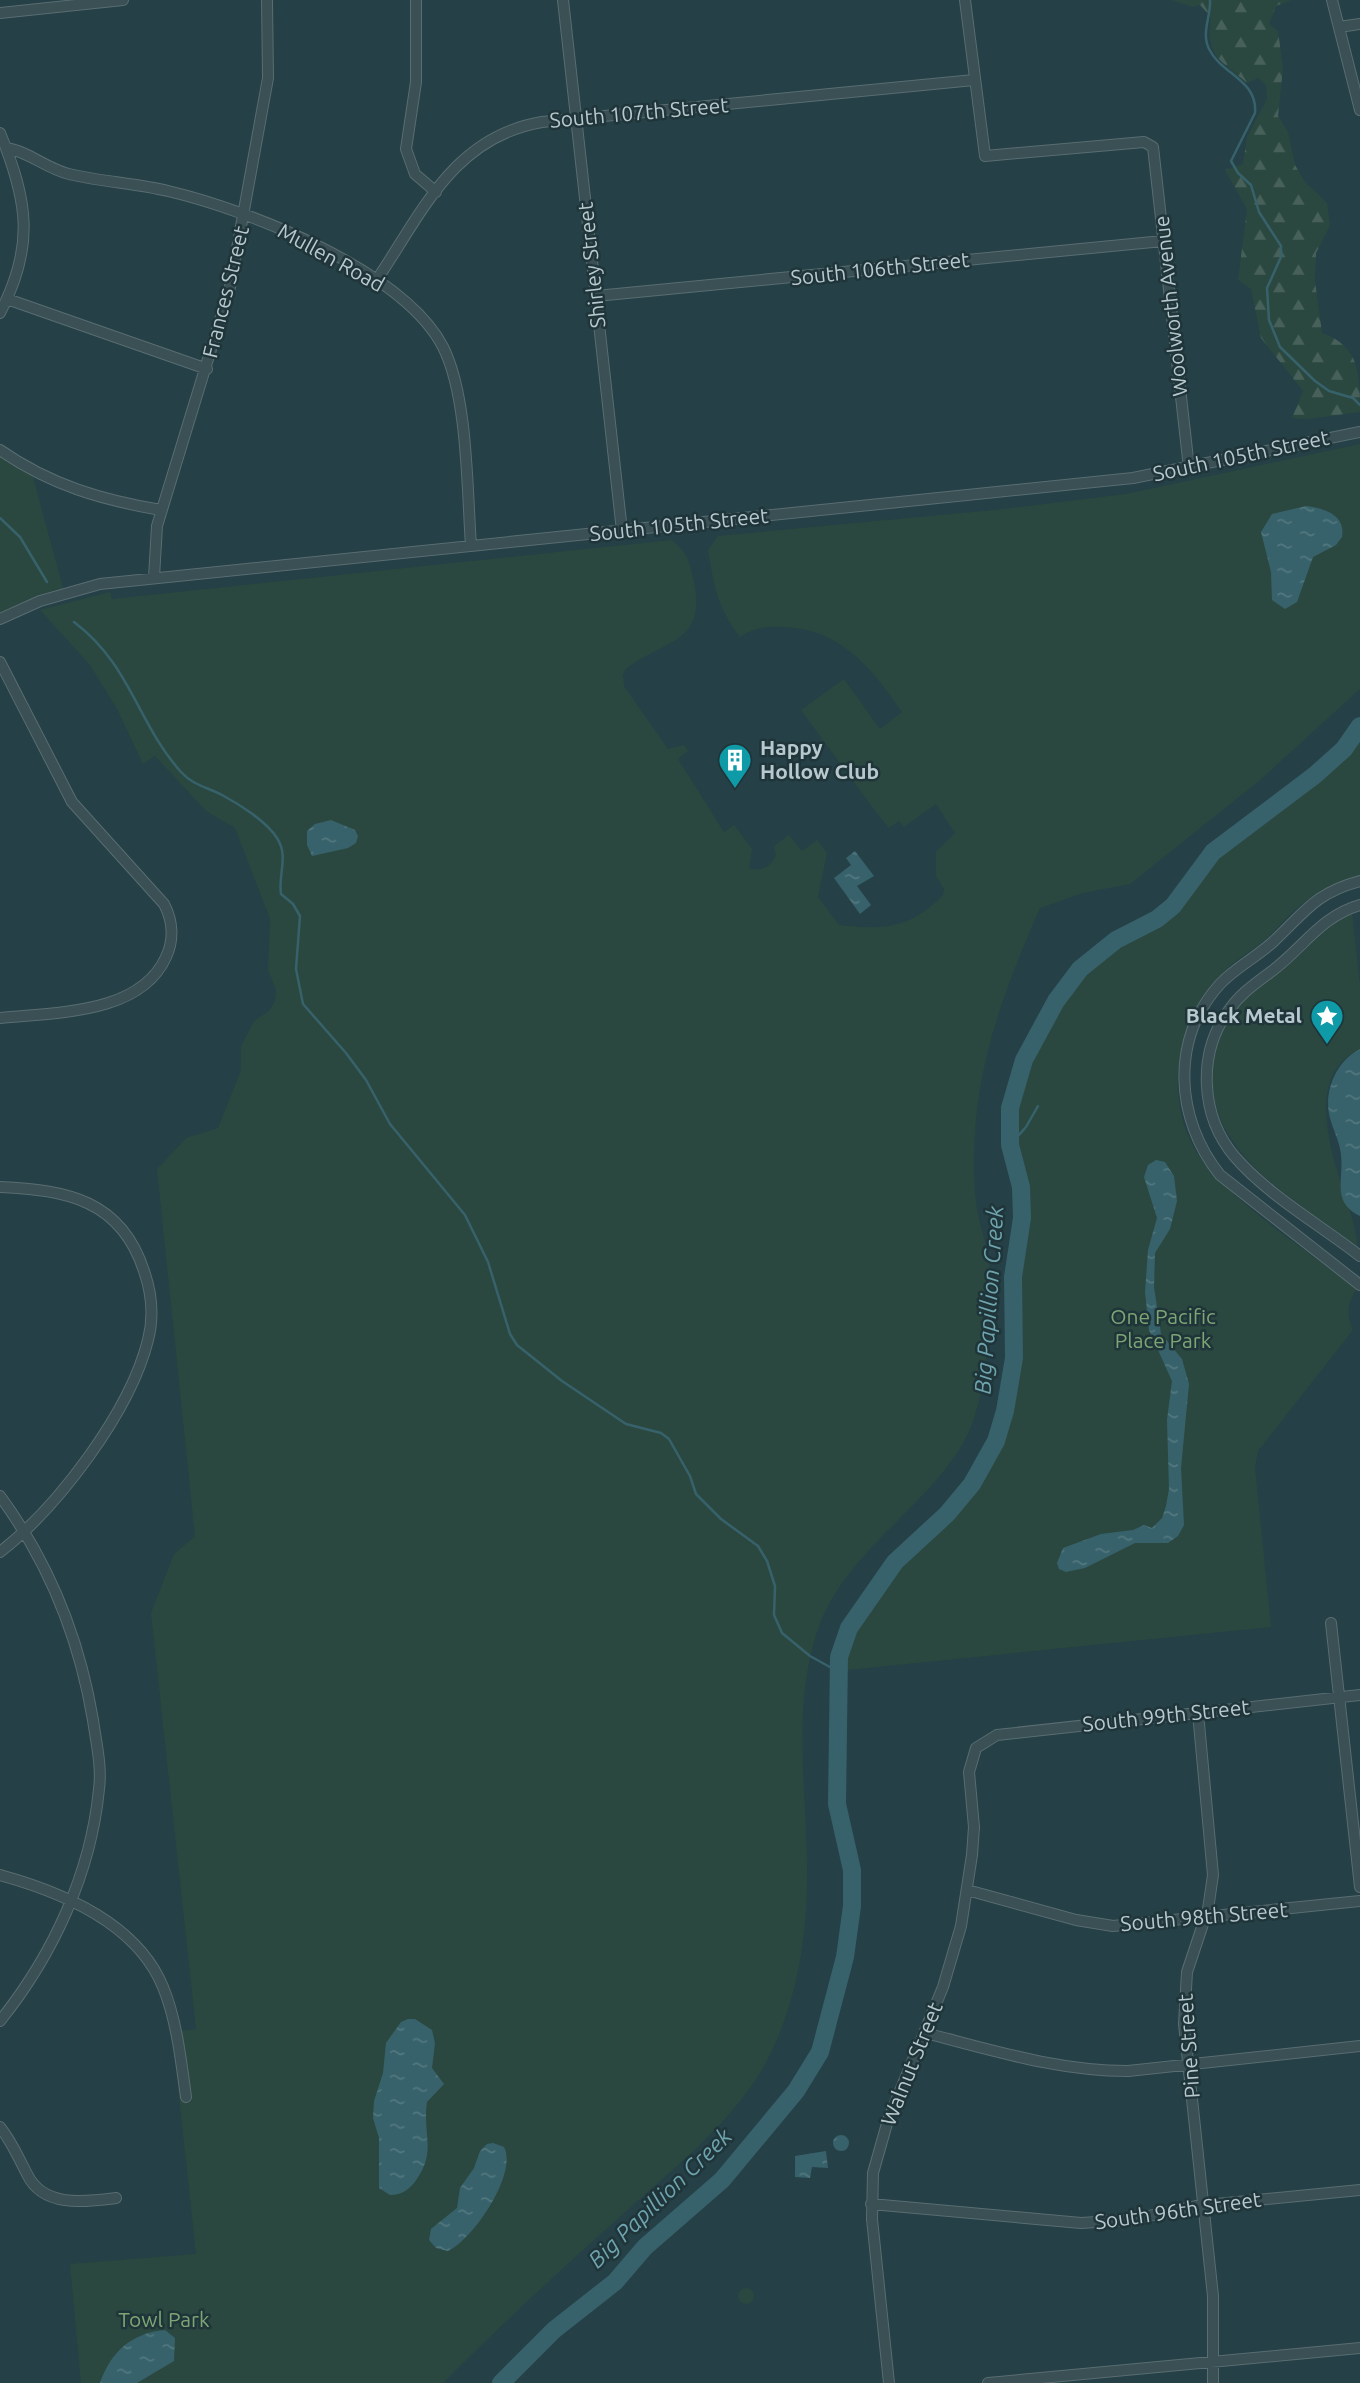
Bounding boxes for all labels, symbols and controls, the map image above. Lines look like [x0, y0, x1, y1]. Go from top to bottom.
street label: South 107th Street [548, 92, 729, 132]
street label: Shirley Street [572, 201, 610, 329]
street label: Woolworth Avenue [1149, 215, 1191, 398]
street label: Mullen Road [274, 218, 389, 296]
street label: Frances Street [197, 223, 253, 360]
street label: South 106th Street [789, 247, 970, 289]
street label: South 105th Street [1150, 425, 1331, 485]
street label: South 105th Street [588, 503, 769, 545]
place label: Happy Hollow Club [760, 735, 879, 783]
building icon: Happy Hollow Club [716, 741, 754, 790]
place icon: Black Metal [1308, 997, 1346, 1046]
place label: Black Metal [1186, 1003, 1302, 1027]
water label: Big Papillion Creek [969, 1205, 1008, 1395]
park label: One Pacific Place Park [1110, 1304, 1216, 1352]
street label: South 99th Street [1081, 1694, 1251, 1736]
street label: South 98th Street [1119, 1897, 1288, 1935]
street label: Pine Street [1172, 1993, 1204, 2099]
street label: Walnut Street [875, 1998, 947, 2129]
water label: Big Papillion Creek [583, 2123, 736, 2272]
street label: South 96th Street [1093, 2186, 1263, 2234]
park label: Towl Park [118, 2307, 210, 2331]

